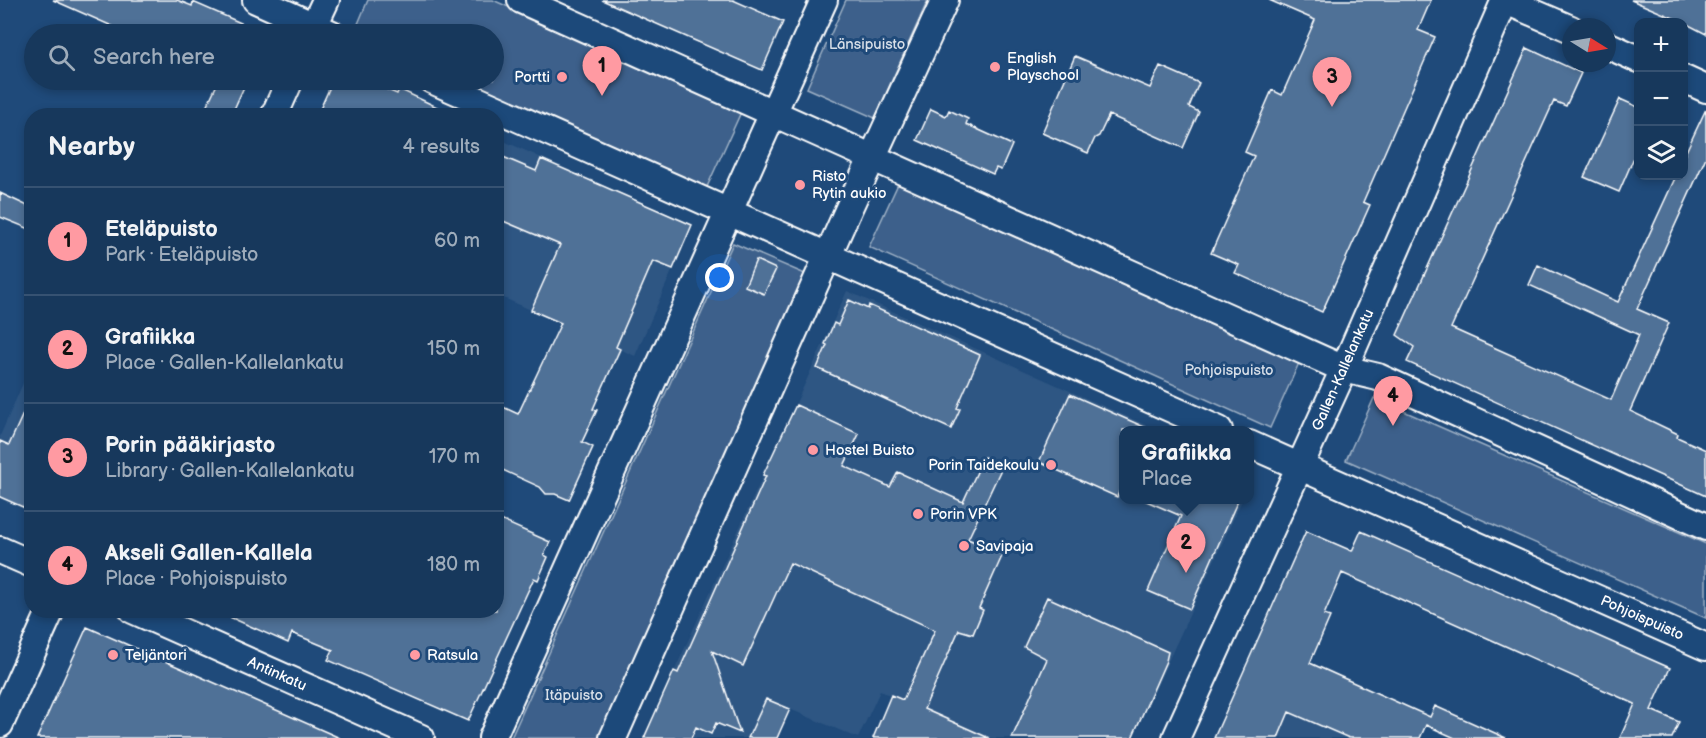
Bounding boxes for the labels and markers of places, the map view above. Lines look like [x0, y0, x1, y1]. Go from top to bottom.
pin: 1 [582, 46, 622, 96]
place label: English Playschool [1007, 49, 1079, 85]
pin: 3 [1312, 57, 1352, 107]
marker: English Playschool [988, 60, 1002, 74]
place label: Portti [514, 68, 550, 87]
marker: Portti [555, 70, 569, 84]
place label: Risto Rytin aukio [812, 167, 887, 203]
marker: Risto Rytin aukio [793, 178, 807, 192]
pin: 4 [1374, 376, 1412, 426]
place label: Hostel Buisto [825, 441, 915, 460]
marker: Hostel Buisto [806, 443, 820, 457]
place label: Porin Taidekoulu [928, 456, 1039, 475]
marker: Porin Taidekoulu [1044, 458, 1058, 472]
place label: Porin VPK [930, 505, 997, 524]
marker: Porin VPK [911, 507, 925, 521]
pin: 2 [1166, 524, 1206, 573]
place label: Savipaja [976, 537, 1034, 556]
marker: Savipaja [957, 539, 971, 553]
place label: Teljäntori [125, 646, 187, 665]
place label: Ratsula [427, 646, 478, 665]
marker: Teljäntori [106, 648, 120, 662]
marker: Ratsula [408, 648, 422, 662]

